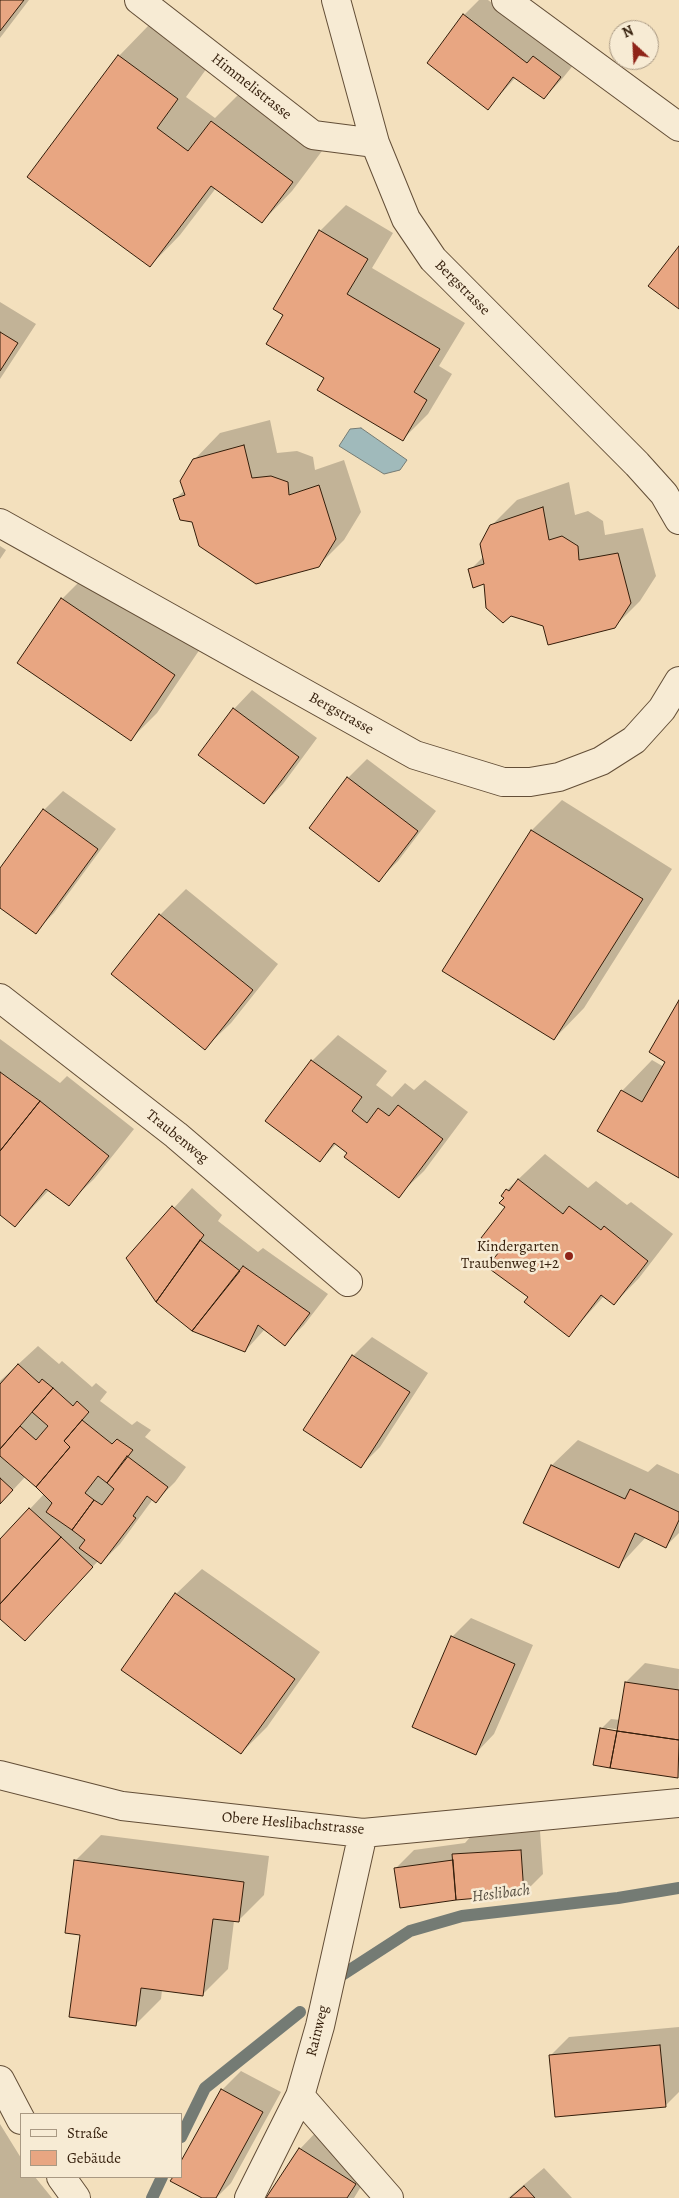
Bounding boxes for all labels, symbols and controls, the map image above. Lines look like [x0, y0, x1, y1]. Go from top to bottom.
north arrow [609, 20, 659, 70]
text: N [619, 21, 637, 43]
street label: Himmelistrasse [207, 50, 295, 124]
street label: Bergstrasse [430, 256, 494, 320]
street label: Bergstrasse [306, 689, 376, 739]
street label: Traubenweg [142, 1106, 212, 1168]
place label: Kindergarten Traubenweg 1+2 [461, 1238, 559, 1273]
marker: Kindergarten Traubenweg 1+2 [563, 1250, 575, 1262]
street label: Obere Heslibachstrasse [221, 1809, 365, 1839]
water label: Heslibach [471, 1881, 531, 1907]
street label: Rainweg [303, 2003, 333, 2059]
legend [20, 2113, 182, 2178]
text: Straße [67, 2123, 108, 2143]
text: Gebäude [67, 2148, 121, 2168]

